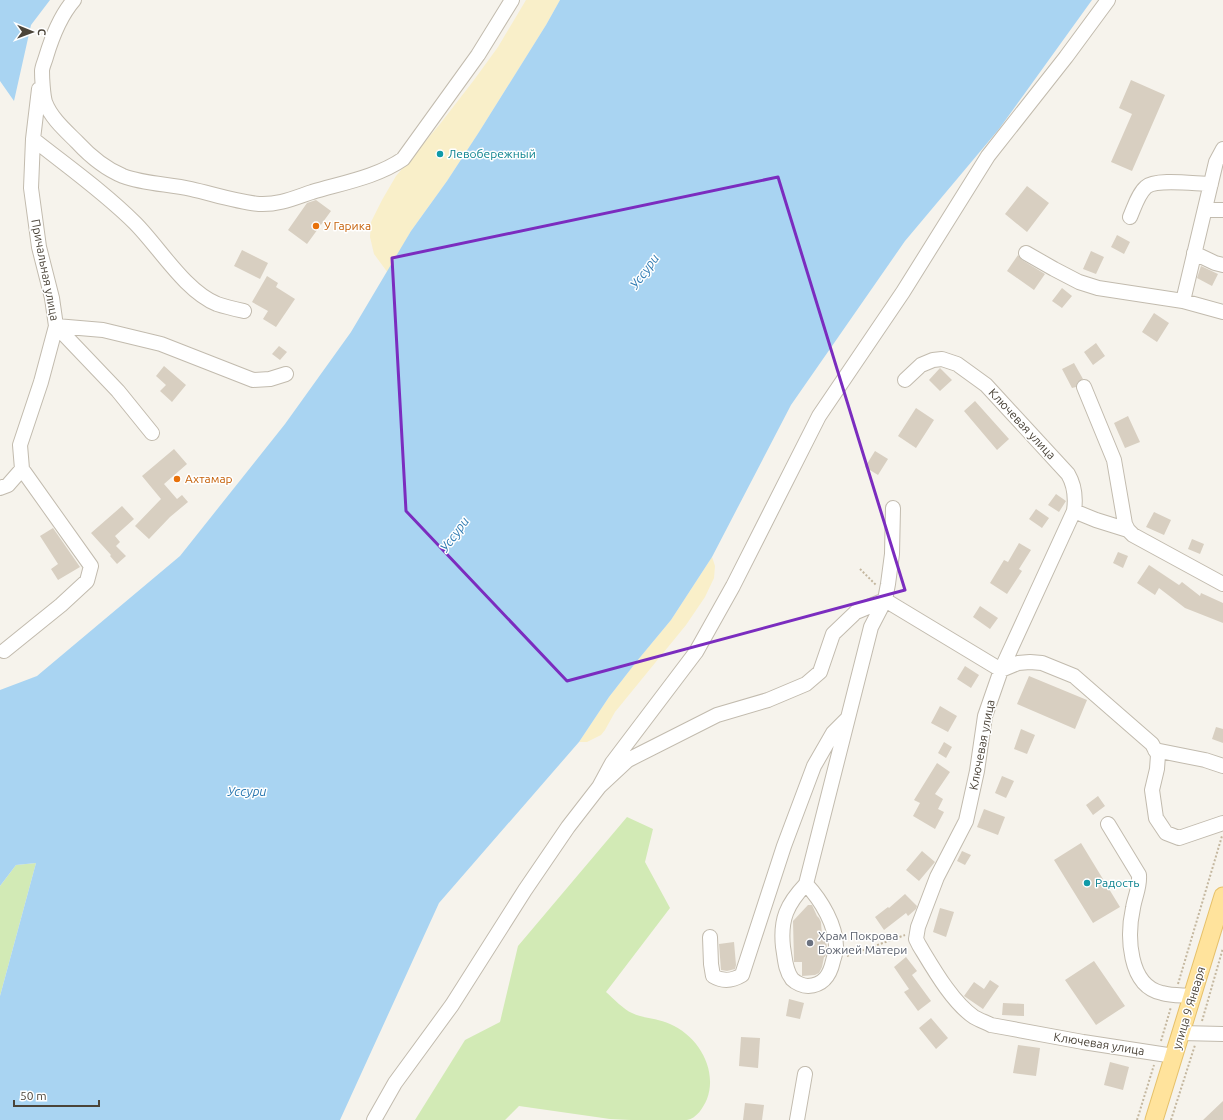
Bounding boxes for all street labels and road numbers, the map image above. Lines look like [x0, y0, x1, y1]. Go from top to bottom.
street label: Причальная улица [29, 218, 62, 322]
street label: Ключевая улица [986, 386, 1058, 462]
street label: Ключевая улица [966, 699, 997, 791]
street label: улица 9 Января [1170, 965, 1207, 1051]
street label: Ключевая улица [1053, 1030, 1145, 1057]

